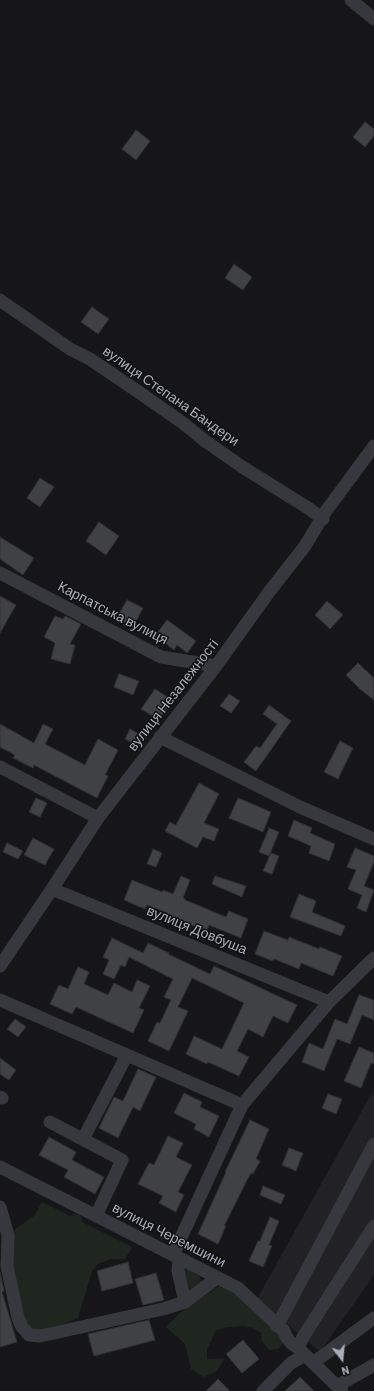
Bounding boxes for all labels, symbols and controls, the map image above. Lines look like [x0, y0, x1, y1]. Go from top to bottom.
street label: вулиця Степана Бандери [100, 343, 242, 449]
street label: Карпатська вулиця [55, 578, 171, 648]
street label: вулиця Незалежності [124, 636, 222, 754]
street label: вулиця Довбуша [144, 902, 250, 958]
street label: вулиця Черемшини [109, 1199, 229, 1271]
north arrow [322, 1339, 362, 1379]
text: N [340, 1364, 351, 1378]

